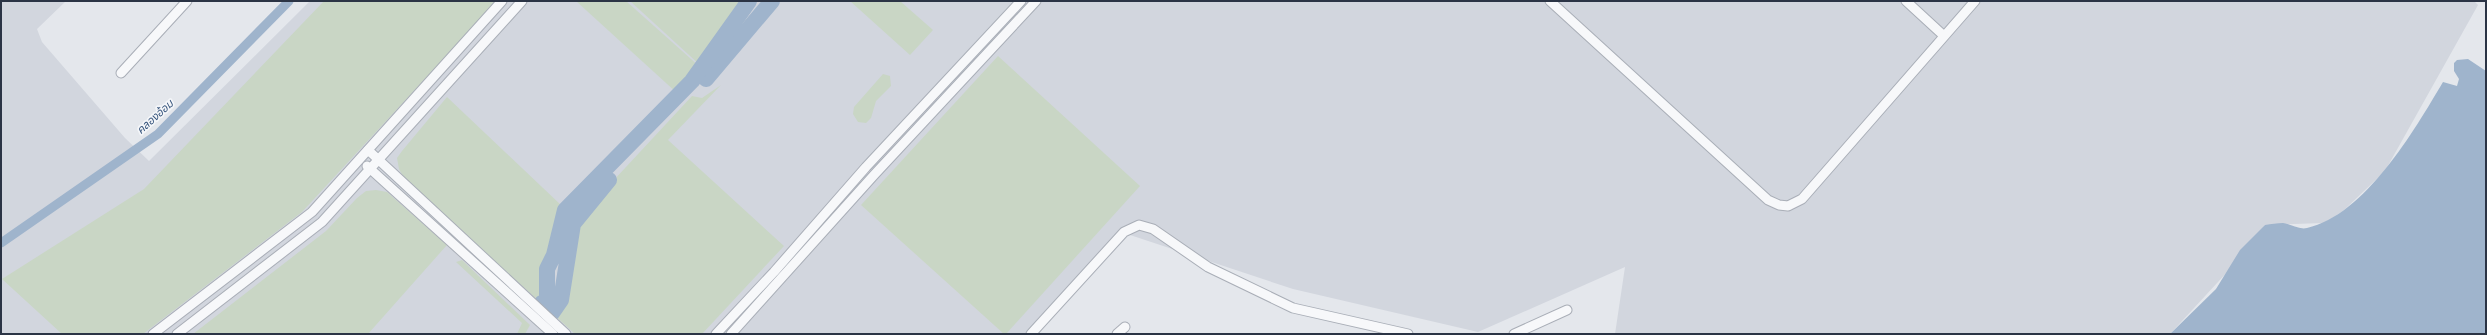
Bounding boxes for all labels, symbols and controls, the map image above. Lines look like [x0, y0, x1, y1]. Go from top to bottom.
water label: คลองอ้อม [134, 96, 177, 137]

